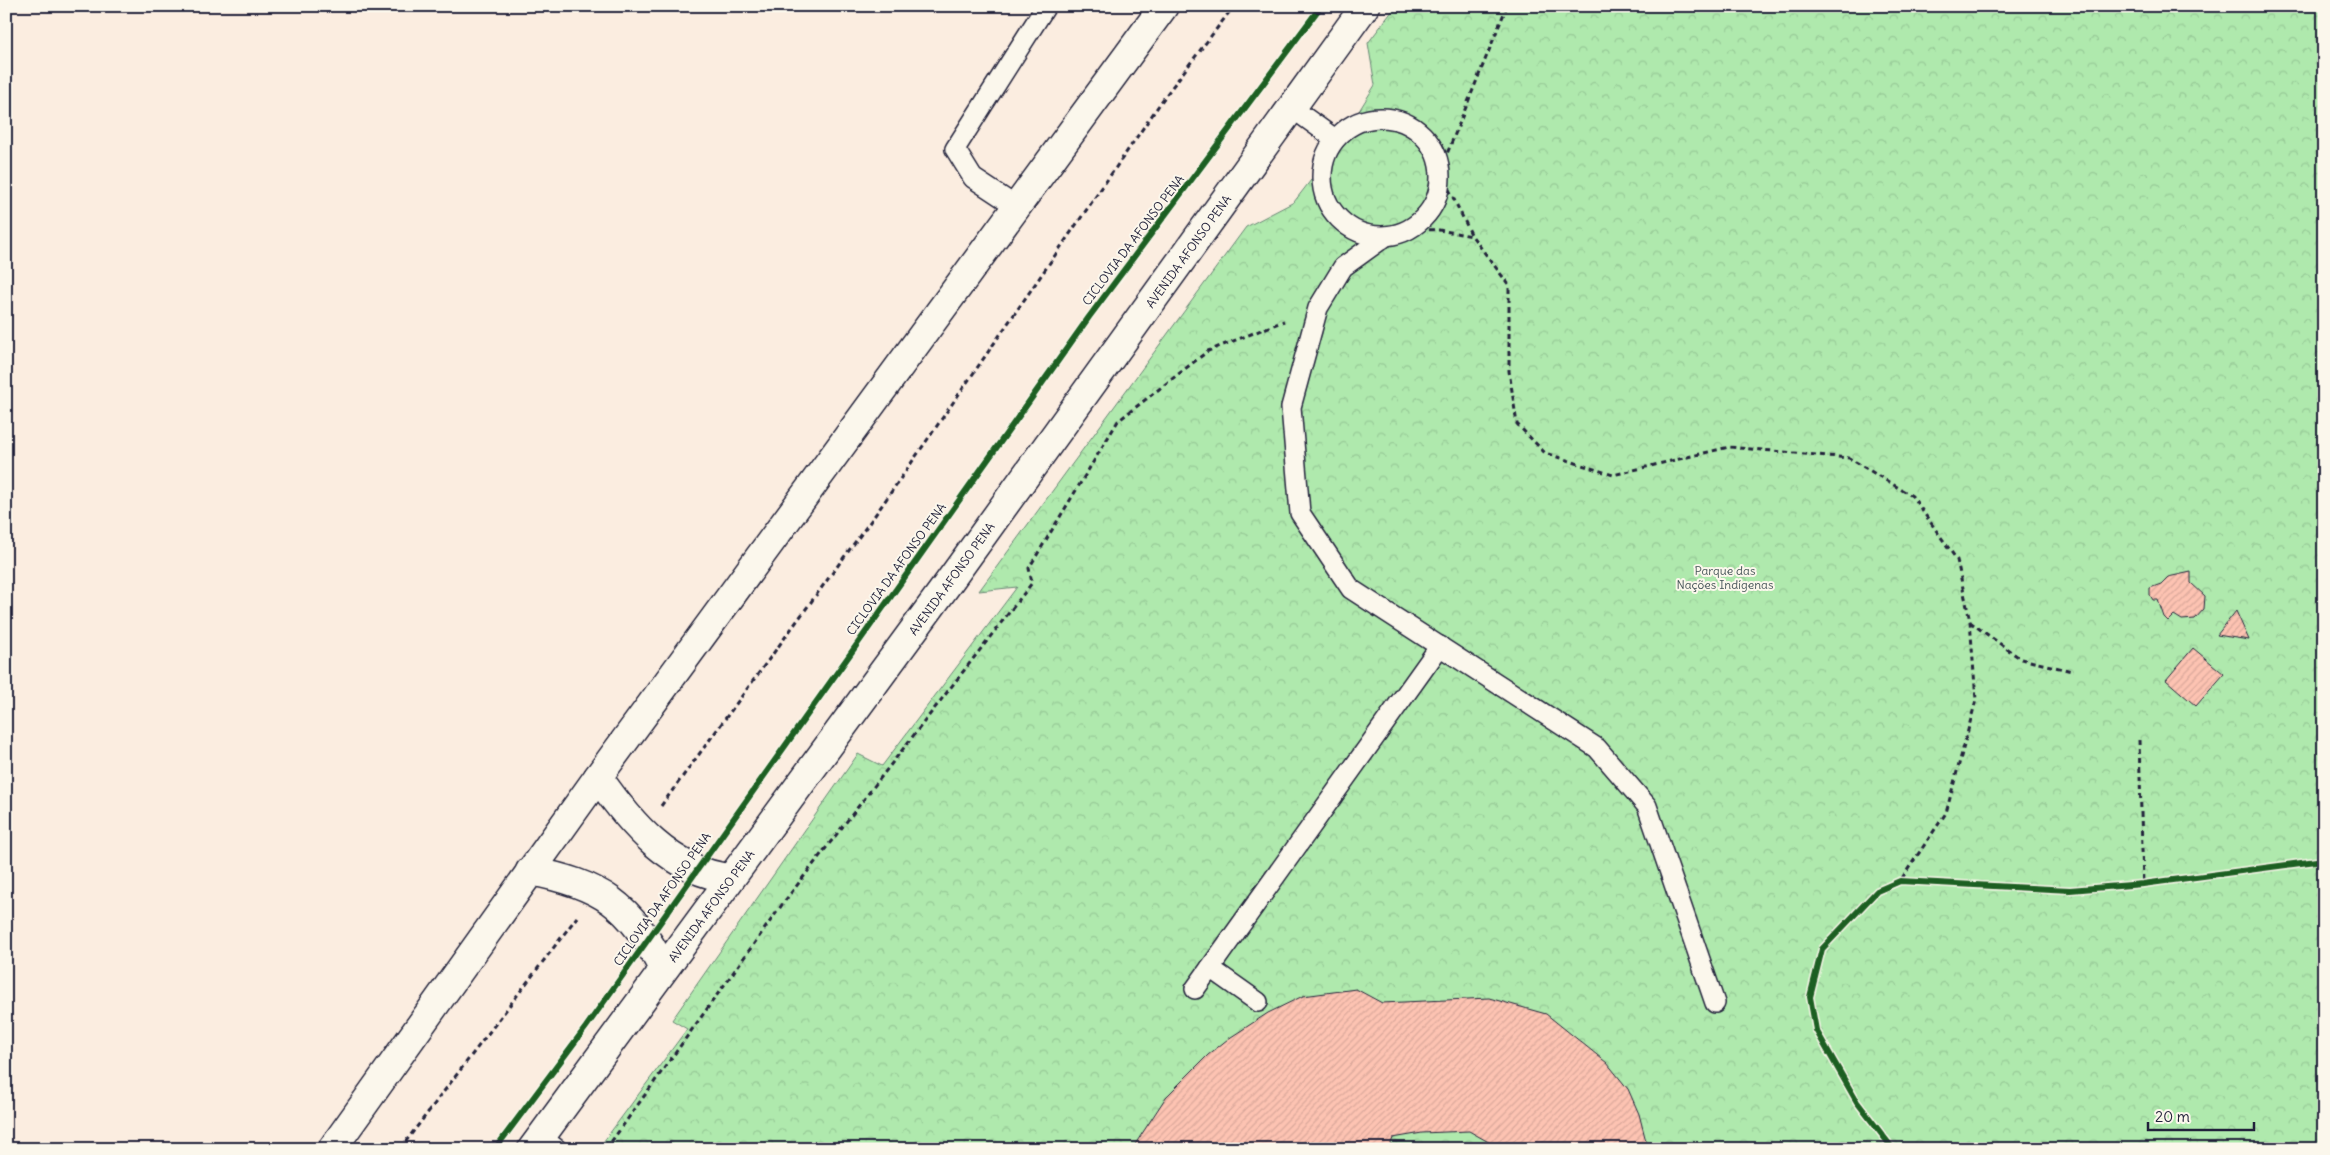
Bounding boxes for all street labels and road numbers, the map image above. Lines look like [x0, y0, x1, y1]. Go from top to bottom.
street label: CICLOVIA DA AFONSO PENA [1079, 172, 1187, 308]
street label: AVENIDA AFONSO PENA [1142, 191, 1234, 310]
street label: CICLOVIA DA AFONSO PENA [843, 500, 949, 638]
street label: AVENIDA AFONSO PENA [905, 519, 997, 638]
street label: CICLOVIA DA AFONSO PENA [610, 829, 714, 969]
street label: AVENIDA AFONSO PENA [665, 846, 757, 965]

